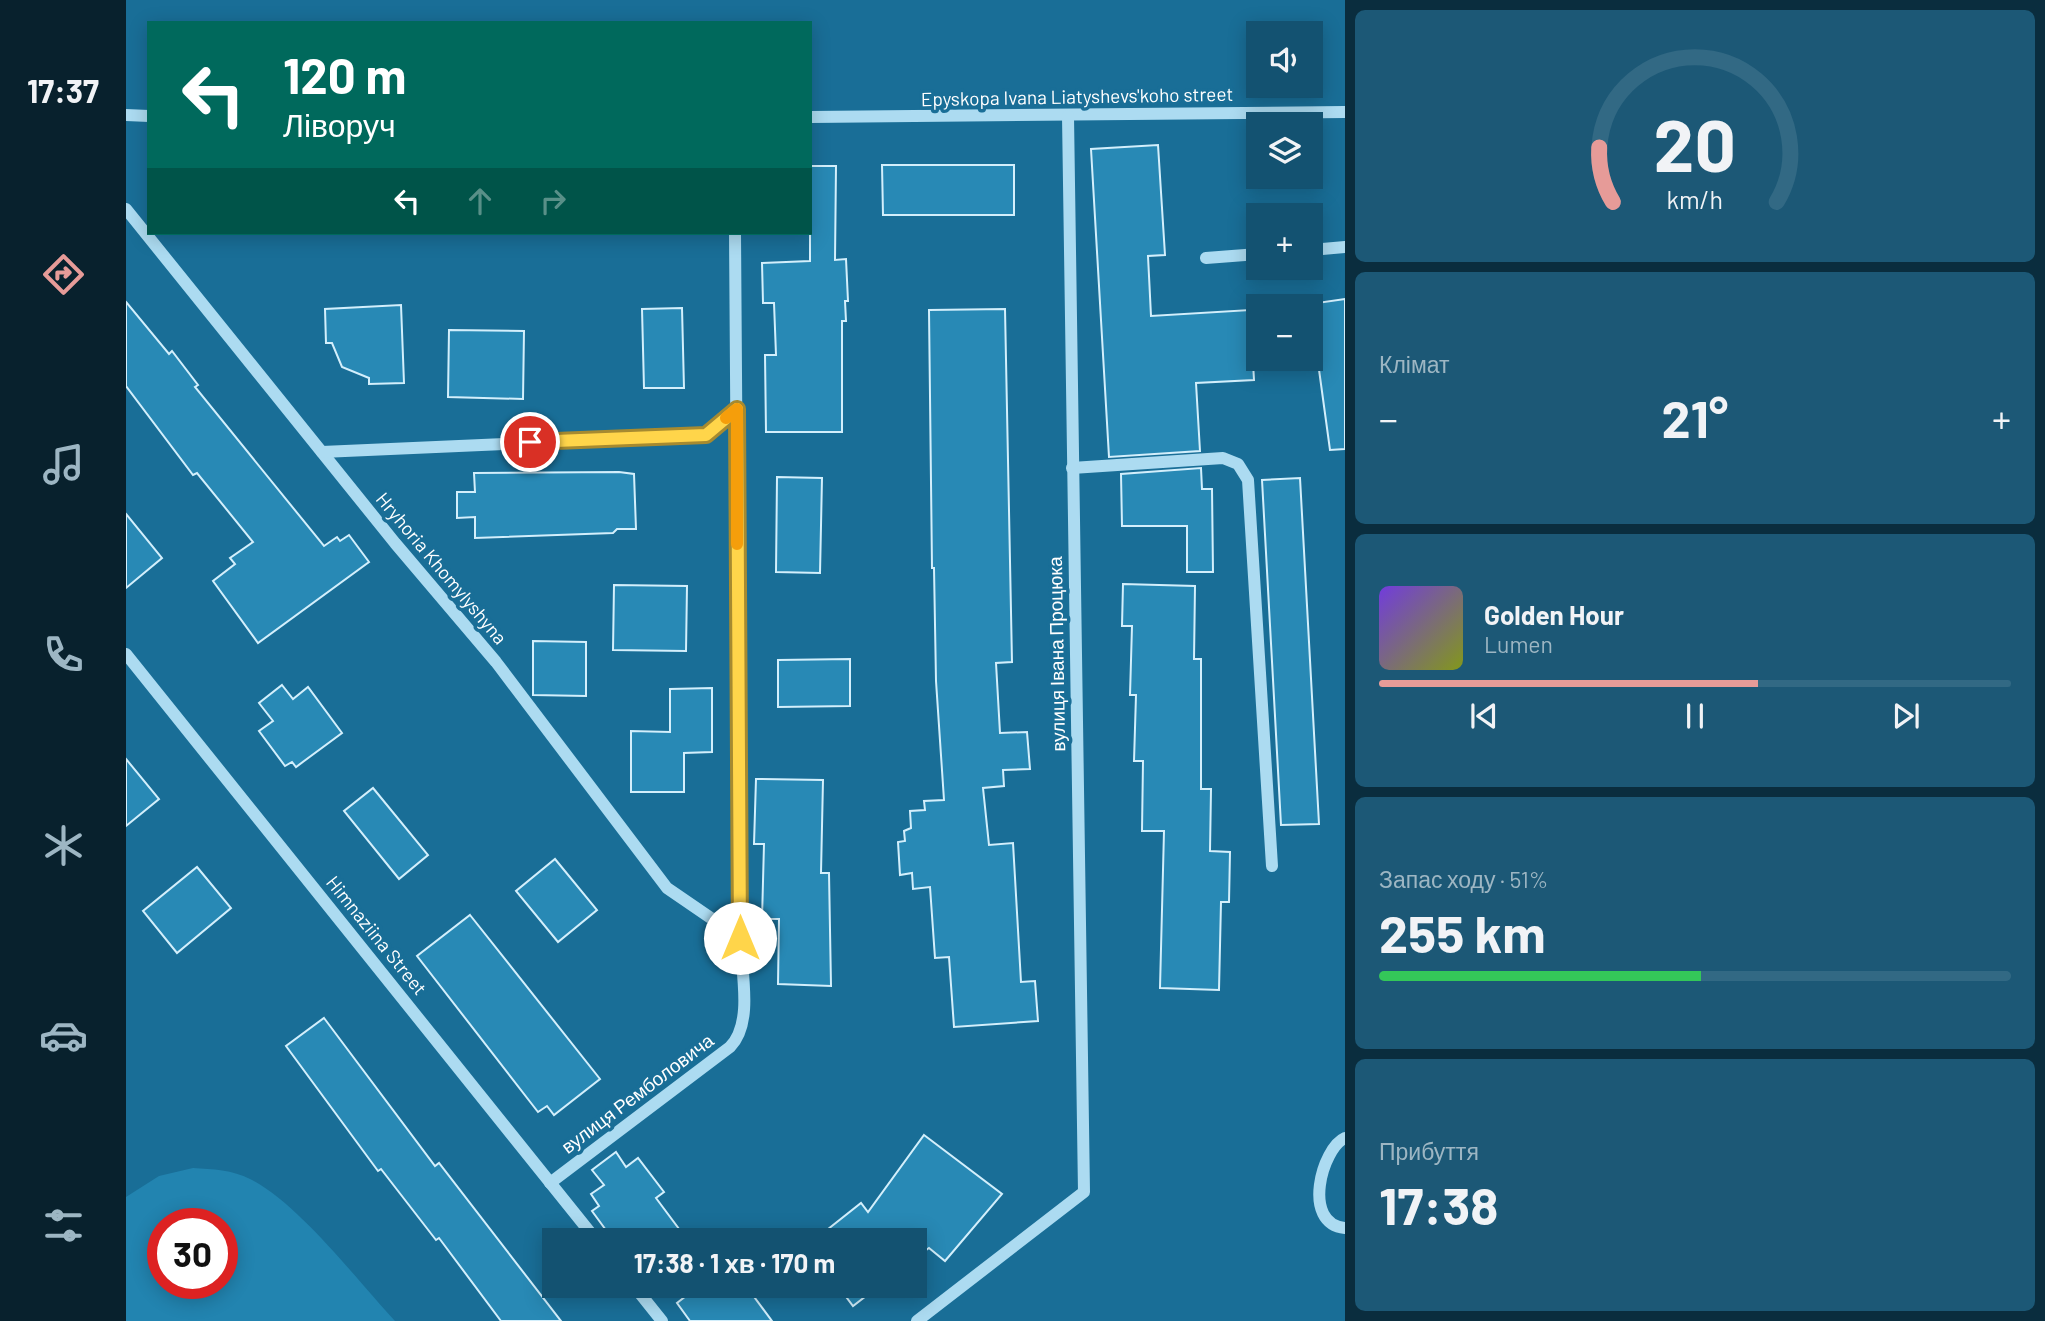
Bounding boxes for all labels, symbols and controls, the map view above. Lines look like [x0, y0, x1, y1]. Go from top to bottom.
map controls [1246, 21, 1323, 371]
button: sound [1246, 21, 1323, 98]
text: 120 m [283, 45, 406, 104]
icon: left [168, 49, 259, 140]
text: 17:37 [27, 71, 99, 109]
street label: Epyskopa Ivana Liatyshevs'koho street [921, 82, 1233, 110]
text: 20 [1654, 99, 1736, 187]
text: Ліворуч [283, 105, 396, 143]
button: layers [1246, 112, 1323, 189]
icon: left [388, 182, 426, 220]
icon: ahead [461, 182, 499, 220]
icon: right [534, 182, 572, 220]
text: km/h [1667, 184, 1723, 214]
button: + [1246, 203, 1323, 280]
icon: directions [39, 250, 88, 299]
button: − [1246, 294, 1323, 371]
text: Клімат [1379, 350, 1450, 378]
text: 21° [1662, 386, 1728, 448]
text: − [1379, 395, 1398, 441]
text: + [1992, 395, 2011, 441]
pin [500, 412, 560, 472]
icon: arrive [511, 423, 549, 461]
icon: music [39, 440, 88, 489]
street label: Hryhoria Khomylyshyna [372, 487, 512, 649]
street label: вулиця Івана Процюка [1043, 556, 1069, 752]
text: Golden Hour [1484, 599, 1624, 630]
icon: phone [39, 630, 88, 679]
text: Lumen [1484, 630, 1553, 658]
icon: previous [1465, 697, 1503, 735]
icon: pause [1676, 697, 1714, 735]
icon: next [1887, 697, 1925, 735]
icon: climate [39, 821, 88, 870]
text: Запас ходу · 51% [1379, 865, 1548, 893]
street label: Himnaziina Street [322, 871, 432, 999]
position arrow [703, 901, 777, 975]
text: 255 km [1379, 901, 1546, 963]
icon: car [39, 1011, 88, 1060]
street label: вулиця Ремболовича [556, 1028, 718, 1158]
text: Прибуття [1379, 1137, 1479, 1165]
text: 17:38 [1379, 1173, 1498, 1235]
icon: filters [39, 1201, 88, 1250]
speed limit sign: 30 [147, 1208, 238, 1299]
text: 17:38 · 1 хв · 170 m [634, 1247, 835, 1278]

